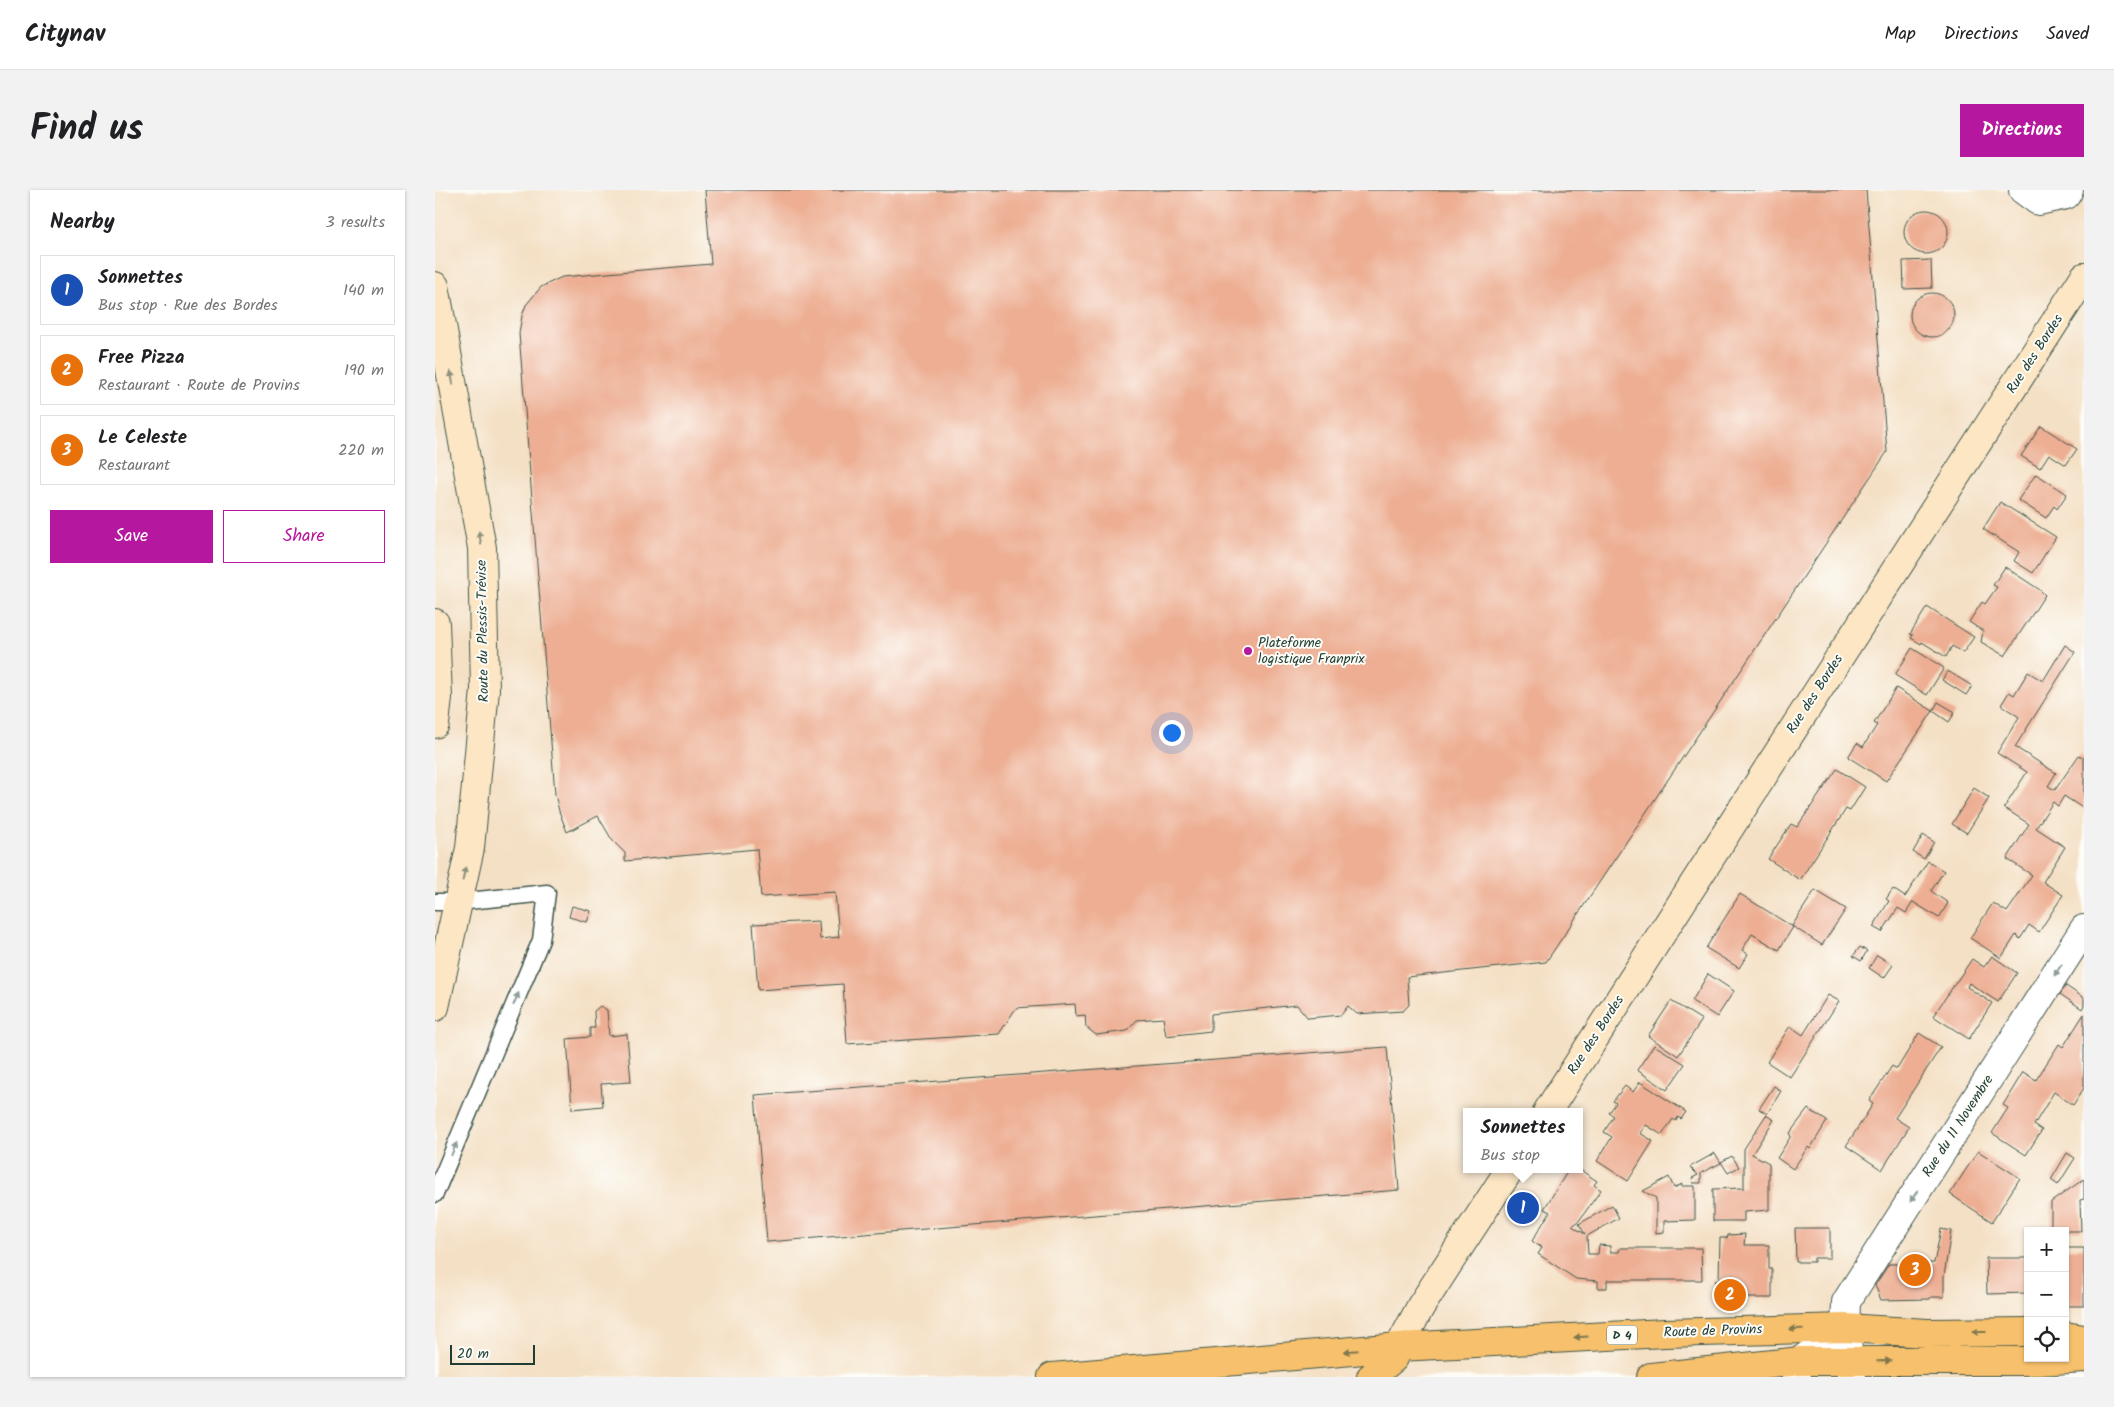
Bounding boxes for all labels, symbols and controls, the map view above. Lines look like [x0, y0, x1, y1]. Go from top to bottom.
text: Citynav [25, 15, 105, 54]
text: Map [1884, 20, 1916, 49]
text: Directions [1944, 20, 2018, 49]
text: Saved [2046, 20, 2089, 49]
text: Find us [30, 102, 143, 158]
button: Directions [1960, 104, 2084, 157]
text: Nearby [50, 206, 115, 239]
text: 3 results [326, 210, 385, 235]
text: Sonnettes [98, 263, 183, 293]
text: 1 [65, 278, 69, 303]
text: 140 m [343, 278, 384, 303]
text: Bus stop · Rue des Bordes [98, 293, 277, 318]
street label: Rue des Bordes [2001, 310, 2069, 398]
text: Free Pizza [98, 343, 184, 373]
text: 2 [62, 358, 72, 383]
text: 190 m [344, 358, 384, 383]
one-way arrow [447, 370, 455, 386]
text: Restaurant · Route de Provins [98, 373, 300, 398]
text: Le Celeste [98, 423, 187, 453]
text: 3 [63, 438, 71, 463]
text: 220 m [338, 438, 384, 463]
text: Restaurant [98, 453, 170, 478]
button: Save [50, 510, 213, 563]
button: Share [223, 510, 385, 563]
one-way arrow [475, 530, 483, 546]
street label: Route du Plessis-Trévise [471, 559, 495, 703]
place label: Plateforme logistique Franprix [1258, 632, 1365, 670]
marker: Plateforme logistique Franprix [1242, 645, 1254, 657]
street label: Rue des Bordes [1781, 650, 1849, 738]
your location [1159, 720, 1185, 746]
one-way arrow [461, 866, 469, 882]
one-way arrow [2053, 964, 2063, 977]
street label: Rue des Bordes [1562, 991, 1630, 1079]
one-way arrow [513, 992, 521, 1006]
street label: Rue du 11 Novembre [1917, 1070, 2000, 1181]
popup [1463, 1108, 1583, 1173]
text: Sonnettes [1481, 1113, 1565, 1143]
one-way arrow [450, 1142, 458, 1156]
text: Bus stop [1481, 1143, 1540, 1168]
pin: 1 [1507, 1189, 1539, 1227]
one-way arrow [1909, 1189, 1919, 1202]
map controls [2024, 1227, 2069, 1362]
button: + [2024, 1227, 2069, 1272]
pin: 3 [1899, 1251, 1931, 1289]
button: − [2024, 1272, 2069, 1317]
pin: 2 [1714, 1276, 1746, 1314]
button: locate [2024, 1317, 2069, 1362]
street label: Route de Provins [1663, 1318, 1763, 1344]
one-way arrow [1788, 1325, 1804, 1333]
road number: D 4 [1607, 1326, 1637, 1344]
one-way arrow [1971, 1329, 1987, 1337]
one-way arrow [1573, 1334, 1589, 1342]
scale bar [450, 1342, 535, 1365]
text: 20 m [457, 1343, 489, 1365]
one-way arrow [1342, 1348, 1358, 1356]
one-way arrow [1876, 1357, 1892, 1365]

